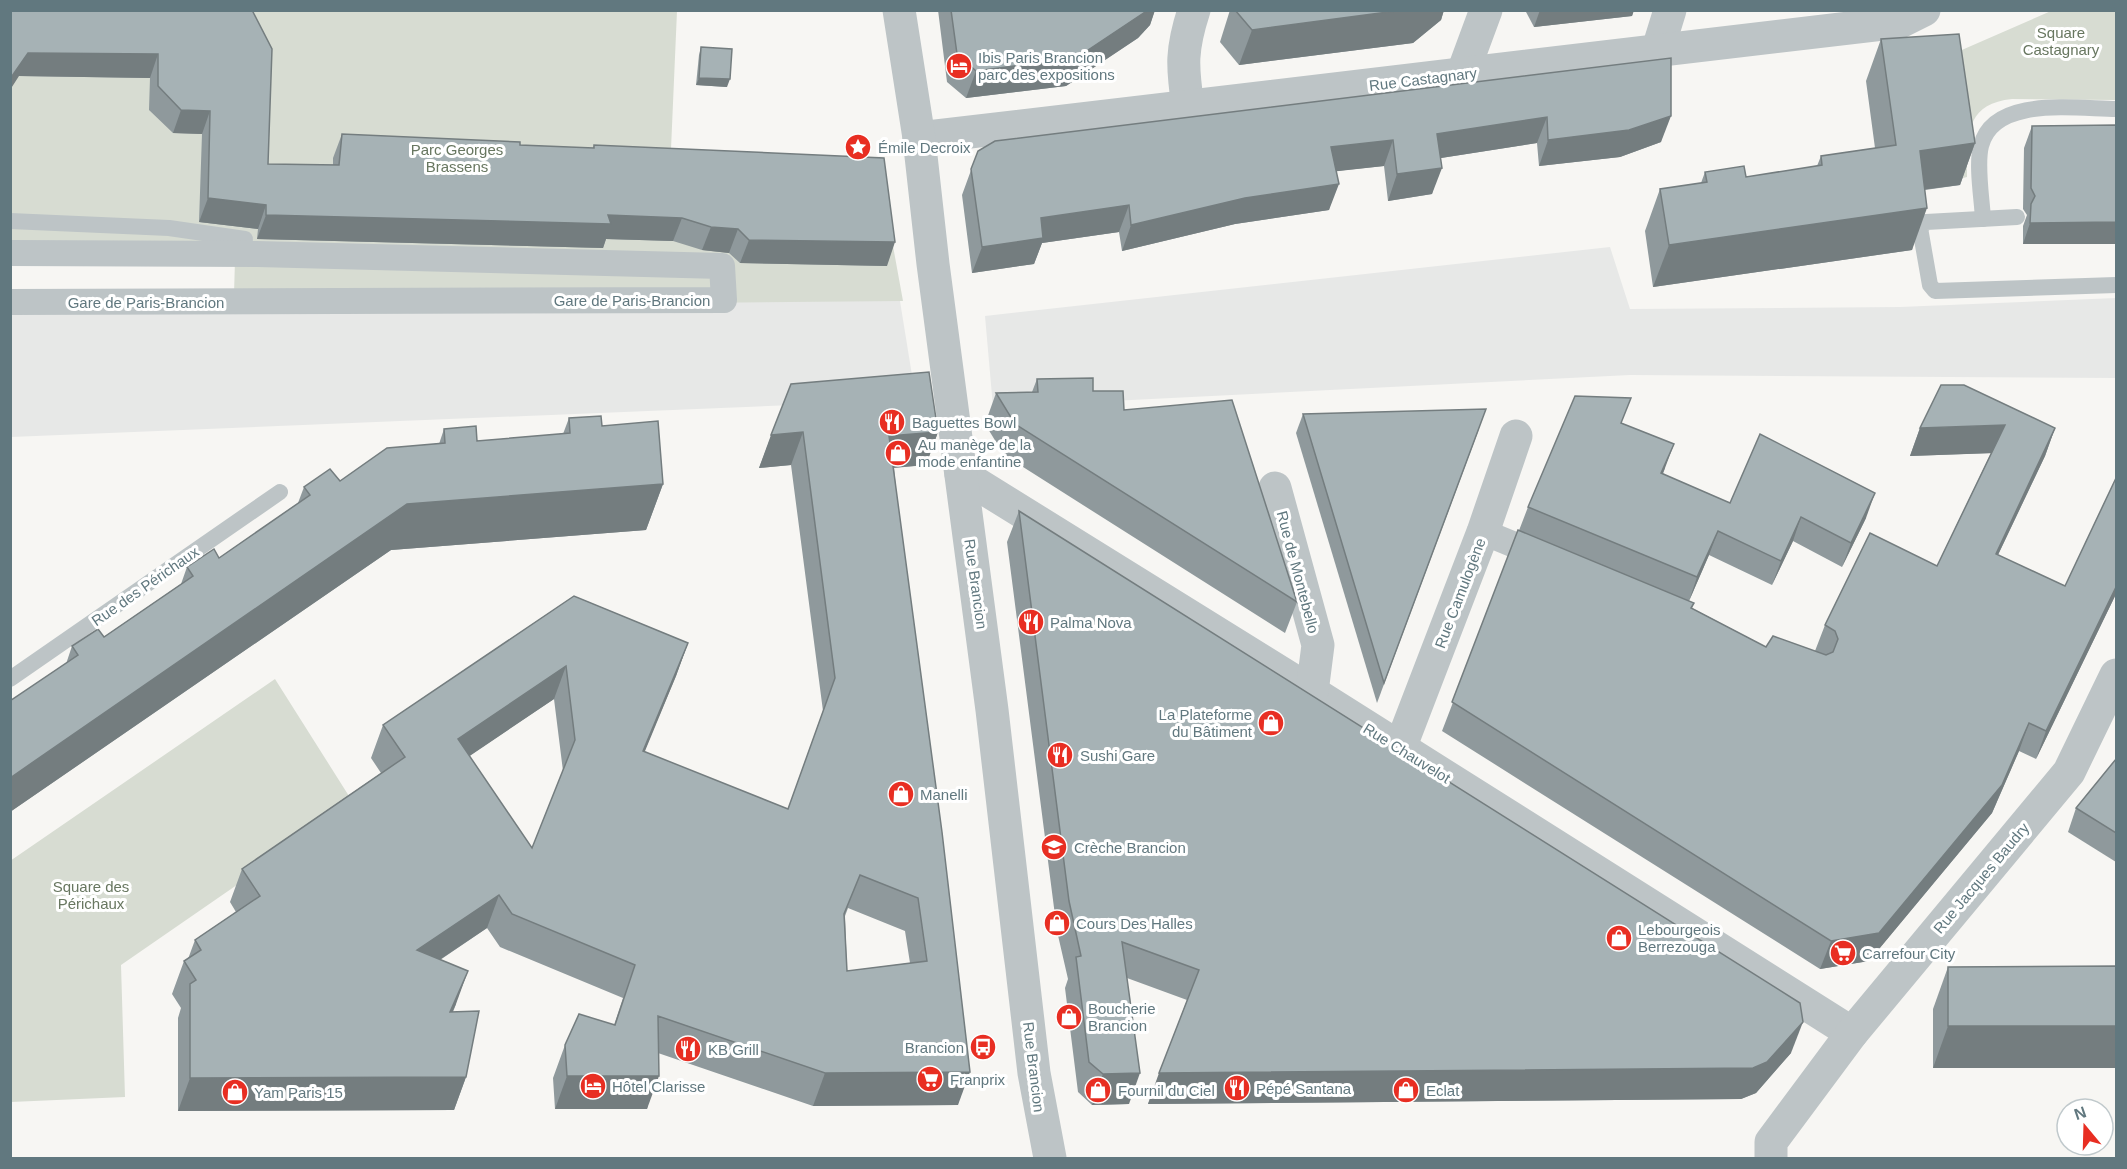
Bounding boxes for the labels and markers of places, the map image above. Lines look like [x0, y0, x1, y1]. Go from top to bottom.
place label: Ibis Paris Brancion parc des expositions [978, 49, 1115, 83]
hotel icon: Ibis Paris Brancion parc des expositions [944, 51, 974, 81]
place icon: Émile Decroix [843, 132, 873, 162]
place label: Émile Decroix [878, 139, 971, 156]
restaurant icon: Baguettes Bowl [877, 407, 907, 437]
place label: Baguettes Bowl [912, 414, 1016, 431]
place label: Au manège de la mode enfantine [918, 436, 1032, 470]
shop icon: Au manège de la mode enfantine [883, 438, 913, 468]
restaurant icon: Palma Nova [1016, 607, 1046, 637]
place label: Palma Nova [1050, 614, 1132, 631]
place label: La Plateforme du Bâtiment [1159, 706, 1253, 740]
shop icon: La Plateforme du Bâtiment [1256, 708, 1286, 738]
restaurant icon: Sushi Gare [1045, 740, 1075, 770]
place label: Sushi Gare [1080, 747, 1155, 764]
shop icon: Manelli [886, 779, 916, 809]
place label: Manelli [920, 786, 968, 803]
school or university icon: Crèche Brancion [1039, 832, 1069, 862]
place label: Crèche Brancion [1074, 839, 1186, 856]
shop icon: Cours Des Halles [1042, 908, 1072, 938]
place label: Cours Des Halles [1076, 915, 1193, 932]
place label: Lebourgeois Berrezouga [1638, 921, 1721, 955]
shop icon: Lebourgeois Berrezouga [1604, 923, 1634, 953]
supermarket icon: Carrefour City [1828, 938, 1858, 968]
place label: Carrefour City [1862, 945, 1956, 962]
place label: Boucherie Brancion [1088, 1000, 1156, 1034]
shop icon: Boucherie Brancion [1054, 1002, 1084, 1032]
bus stop icon: Brancion [968, 1032, 998, 1062]
restaurant icon: KB Grill [673, 1034, 703, 1064]
place label: Brancion [905, 1039, 964, 1056]
place label: KB Grill [708, 1041, 759, 1058]
supermarket icon: Franprix [915, 1064, 945, 1094]
hotel icon: Hôtel Clarisse [578, 1071, 608, 1101]
place label: Franprix [950, 1071, 1006, 1088]
restaurant icon: Pépé Santana [1222, 1073, 1252, 1103]
shop icon: Fournil du Ciel [1083, 1075, 1113, 1105]
shop icon: Eclat [1391, 1075, 1421, 1105]
shop icon: Yam Paris 15 [220, 1077, 250, 1107]
place label: Hôtel Clarisse [612, 1078, 705, 1095]
place label: Pépé Santana [1256, 1080, 1352, 1097]
place label: Fournil du Ciel [1118, 1082, 1215, 1099]
place label: Eclat [1426, 1082, 1460, 1099]
place label: Yam Paris 15 [254, 1084, 343, 1101]

